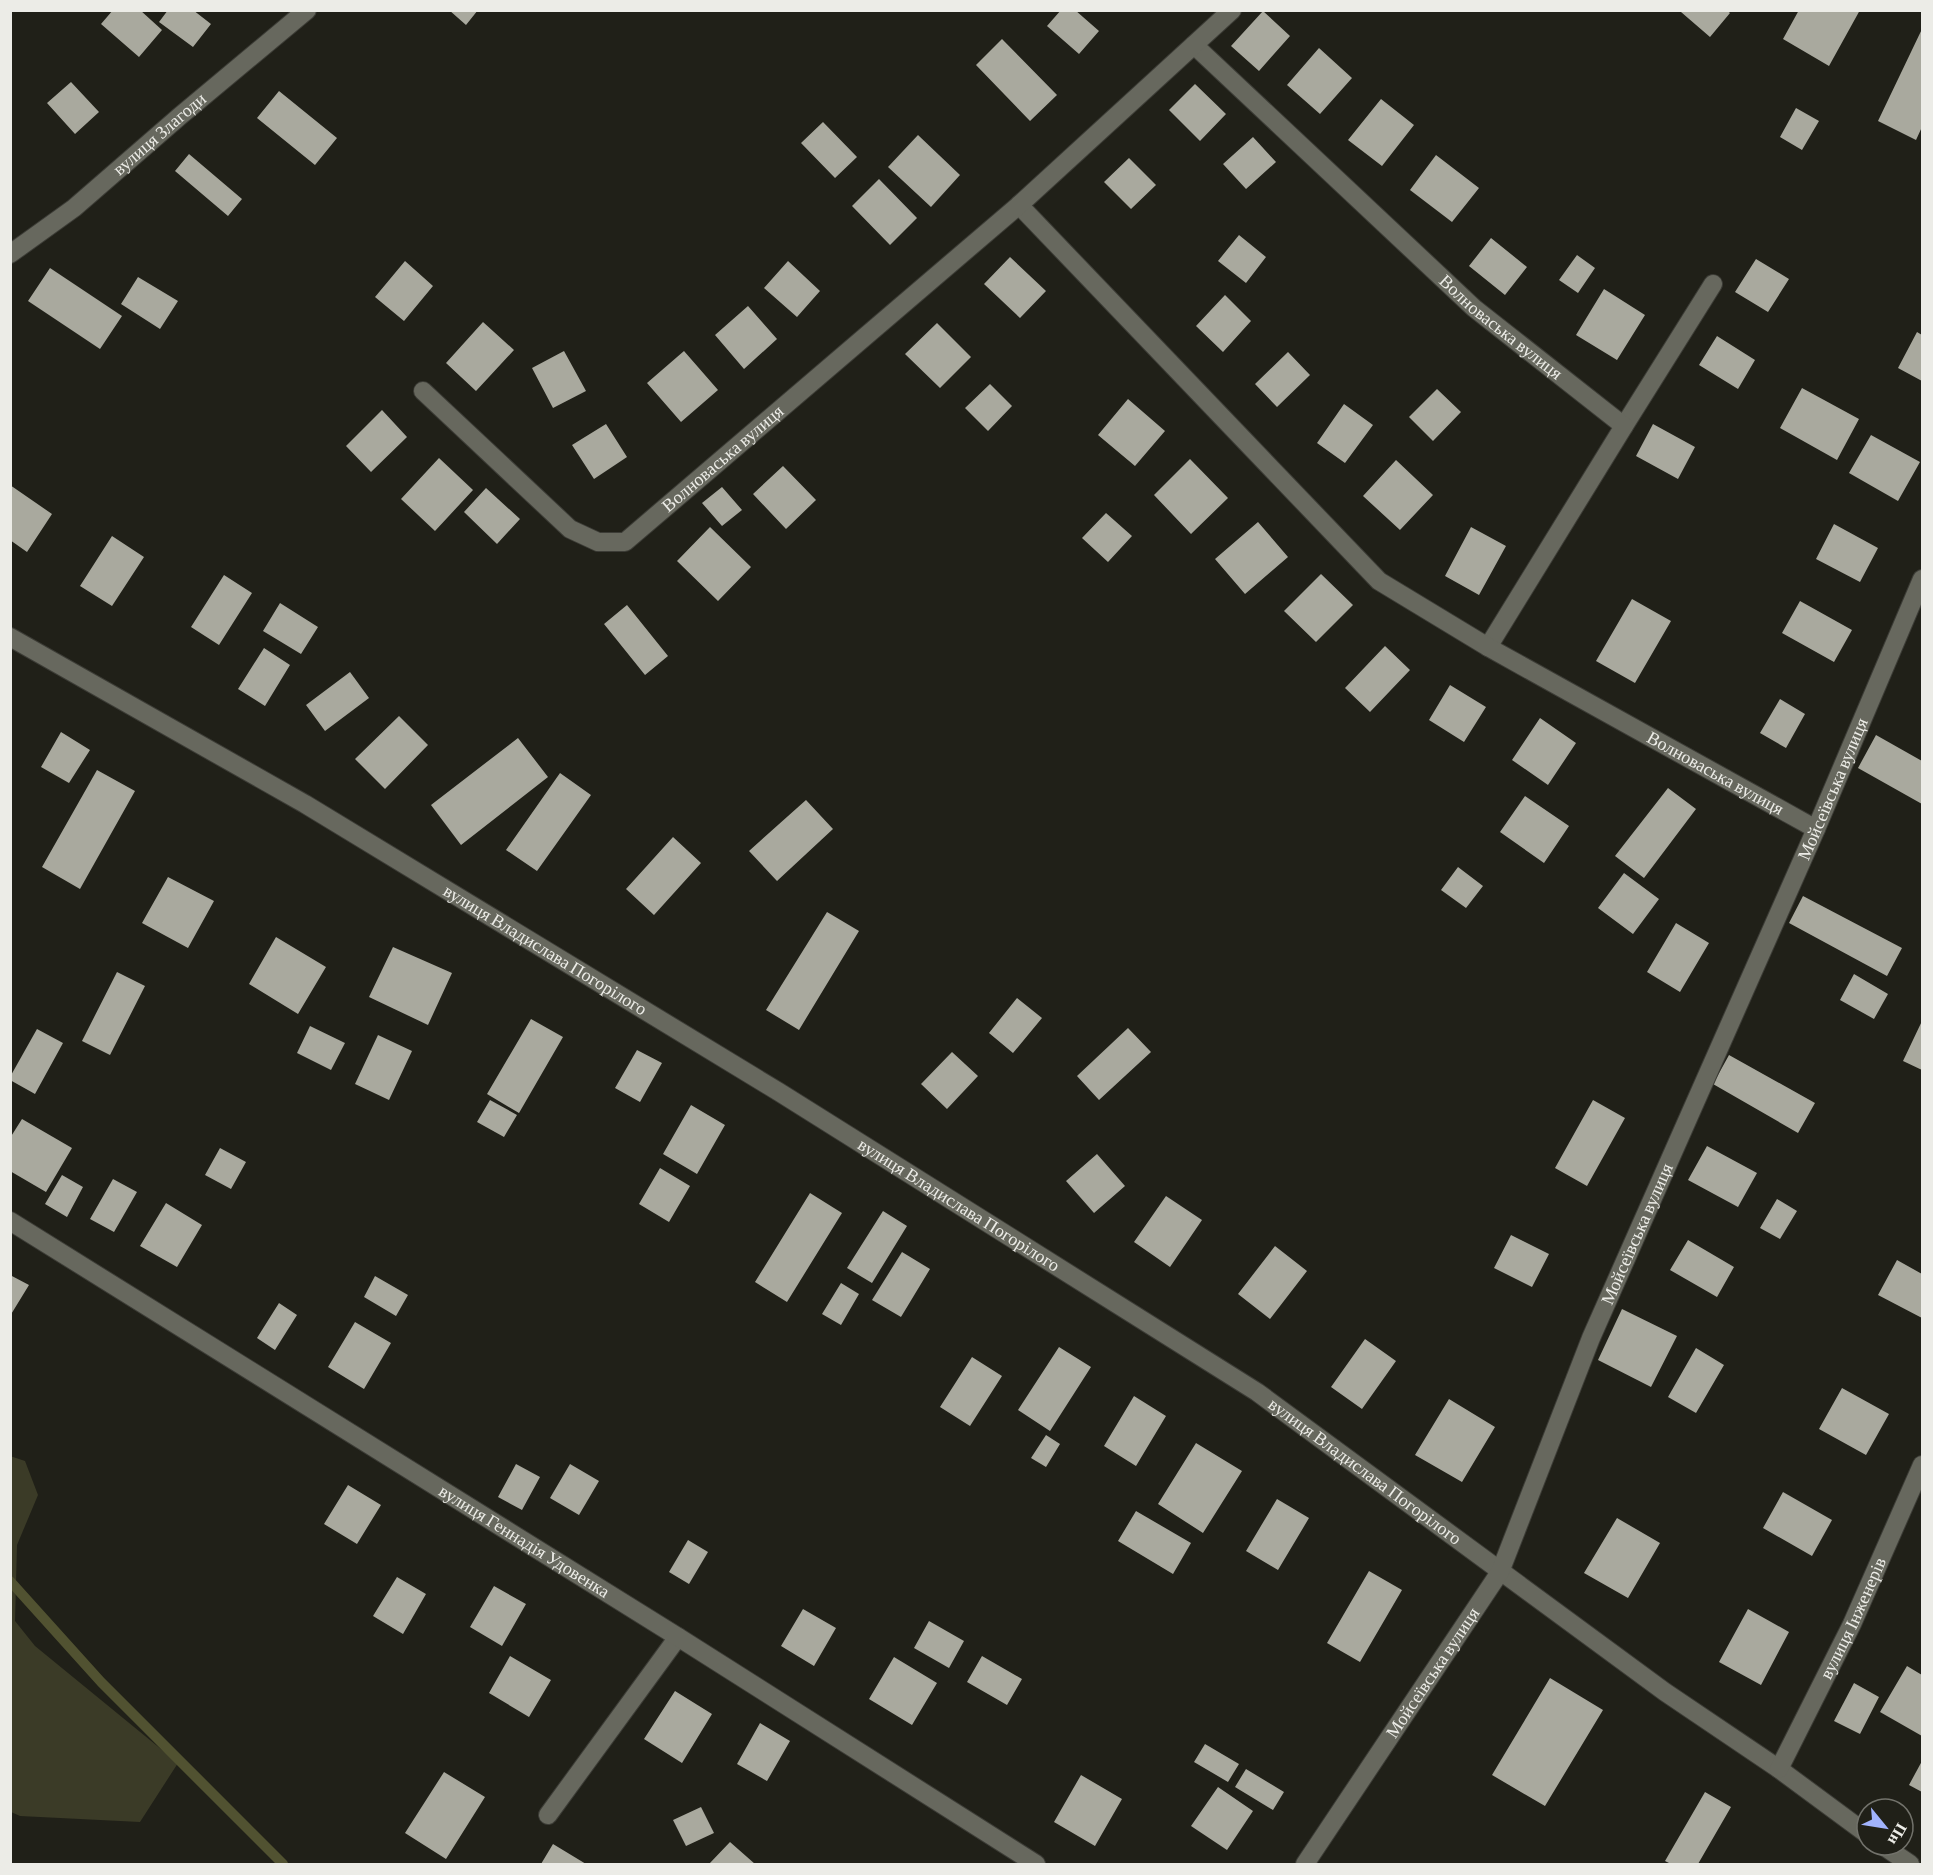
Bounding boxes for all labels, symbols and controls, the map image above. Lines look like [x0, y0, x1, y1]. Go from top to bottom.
street label: вулиця Злагоди [109, 88, 210, 179]
street label: Волноваська вулиця [1435, 271, 1566, 384]
street label: Волноваська вулиця [658, 401, 787, 516]
street label: Мойсеївська вулиця [1794, 715, 1872, 863]
street label: Волноваська вулиця [1643, 727, 1787, 819]
street label: вулиця Владислава Погорілого [440, 881, 650, 1019]
street label: вулиця Владислава Погорілого [854, 1134, 1063, 1276]
street label: Мойсеївська вулиця [1597, 1160, 1677, 1308]
street label: вулиця Владислава Погорілого [1265, 1394, 1465, 1549]
street label: вулиця Геннадія Удовенка [435, 1481, 613, 1602]
street label: вулиця Інженерів [1816, 1554, 1890, 1682]
street label: Мойсеївська вулиця [1382, 1604, 1483, 1742]
north arrow [1855, 1797, 1915, 1857]
text: Пн [1885, 1821, 1910, 1848]

